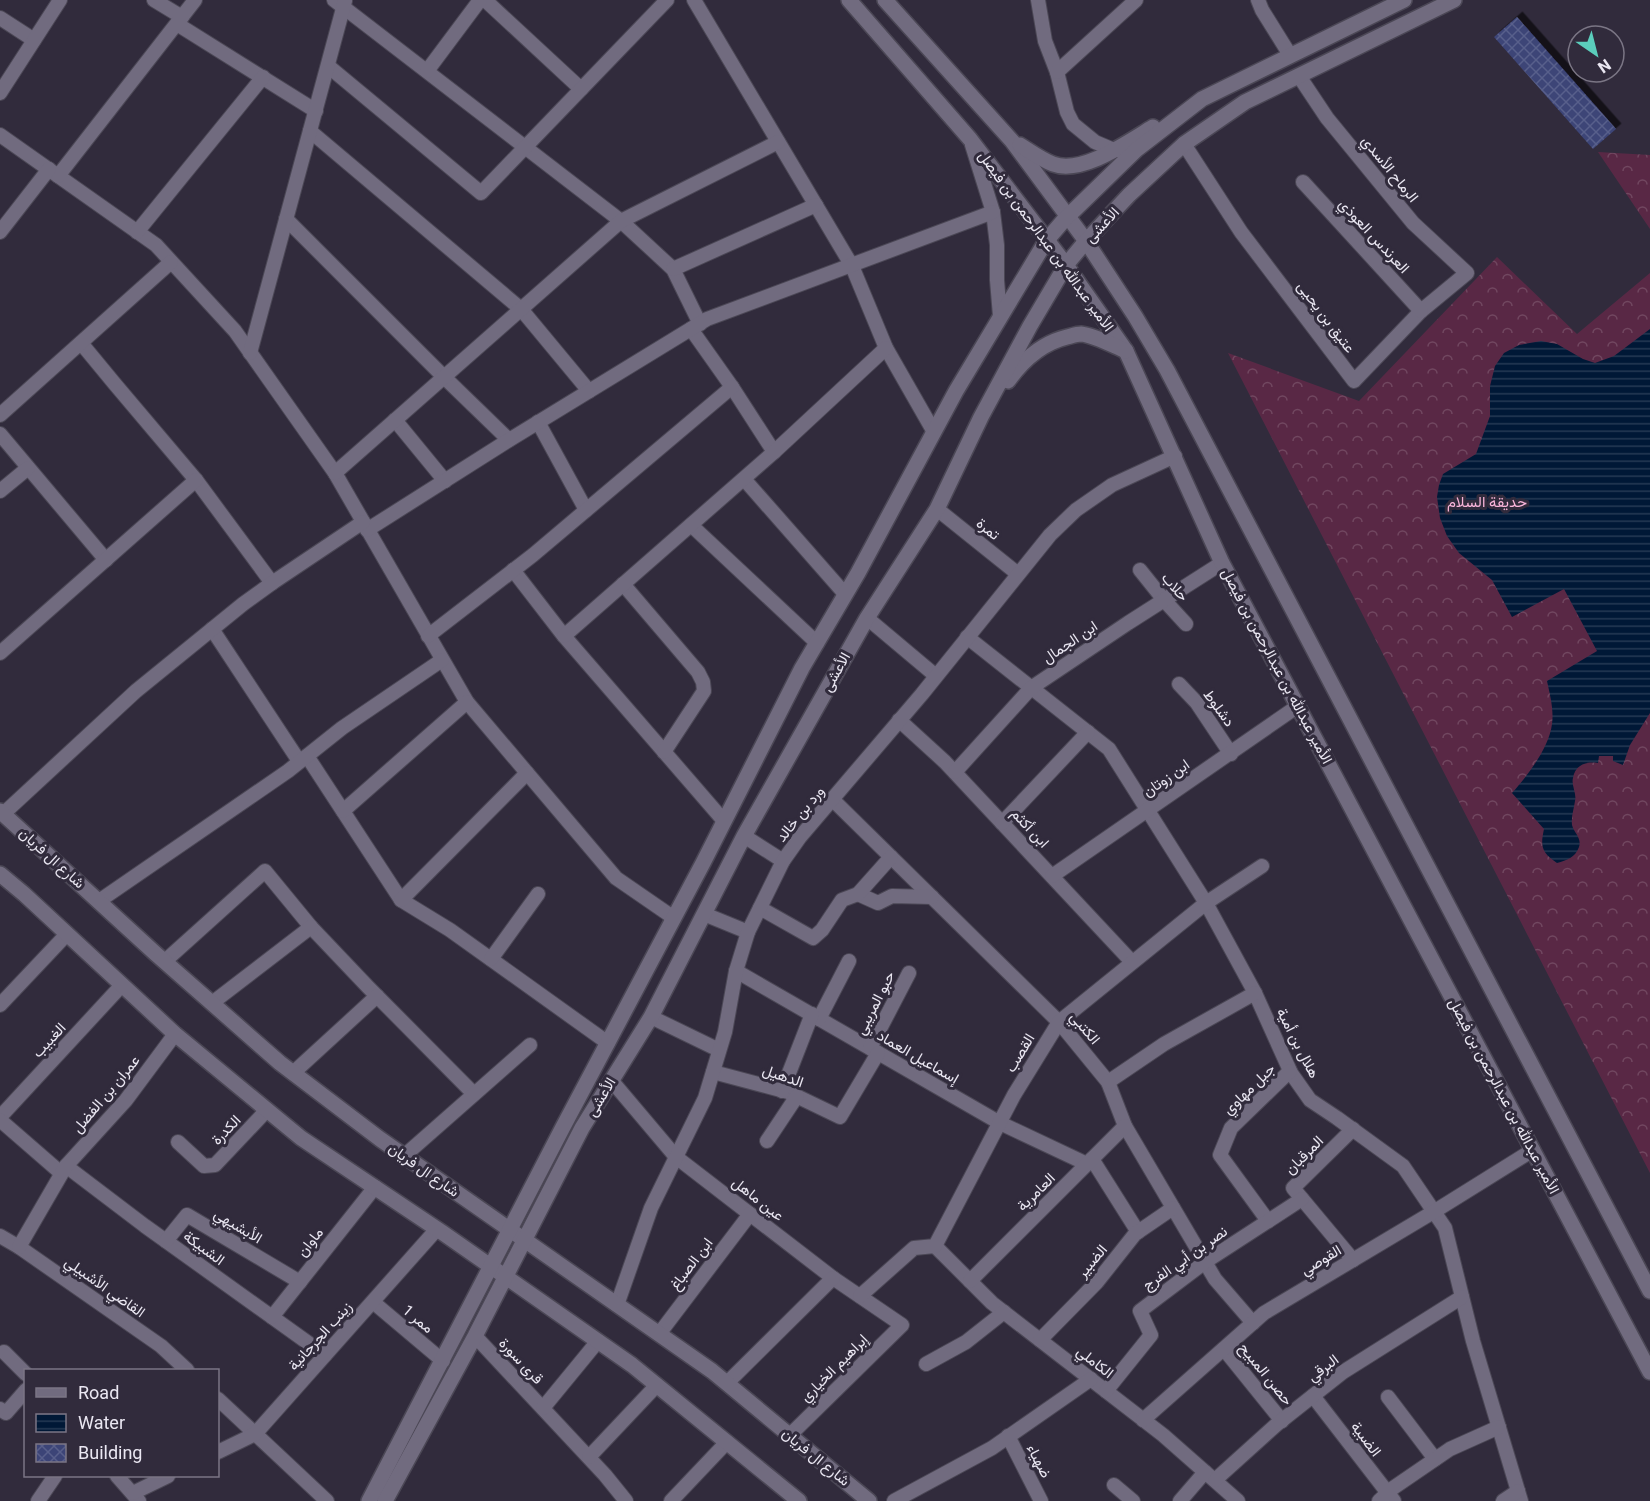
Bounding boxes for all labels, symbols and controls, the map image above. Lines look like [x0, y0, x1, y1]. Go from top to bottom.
north arrow [1566, 24, 1626, 84]
text: N [1594, 55, 1614, 77]
street label: الرماح الأسدي [1355, 132, 1422, 208]
street label: الأمير عبدالله بن عبدالرحمن بن فيصل [974, 147, 1118, 335]
street label: العرندس العوذي [1332, 195, 1413, 280]
street label: الأعشى [1081, 203, 1124, 247]
street label: عتيق بن يحيى [1292, 278, 1359, 357]
park label: حديقة السلام [1447, 493, 1527, 512]
street label: تمرة [973, 514, 1004, 544]
street label: الأمير عبدالله بن عبدالرحمن بن فيصل [1217, 565, 1336, 767]
street label: حلاب [1158, 569, 1192, 605]
street label: ابن الجمال [1039, 617, 1102, 668]
street label: الأعشى [818, 649, 855, 695]
street label: دشلوط [1200, 686, 1238, 730]
street label: ابن زوتان [1139, 755, 1193, 801]
street label: ورد بن خالد [772, 782, 829, 846]
street label: ابن أكثم [1006, 805, 1053, 852]
street label: شارع ال فريان [14, 824, 89, 894]
street label: حبو المريبي [851, 968, 902, 1040]
street label: الأمير عبدالله بن عبدالرحمن بن فيصل [1444, 995, 1563, 1197]
street label: هلال بن أمية [1272, 1005, 1323, 1082]
street label: الكتبي [1063, 1008, 1104, 1051]
street label: الغبيب [28, 1019, 70, 1061]
street label: إسماعيل العماد [873, 1026, 963, 1089]
street label: القصب [1001, 1030, 1039, 1076]
street label: عمران بن الفضل [68, 1051, 145, 1137]
street label: جبل مهاوي [1219, 1060, 1282, 1121]
street label: الدهيل [760, 1061, 806, 1091]
street label: الأعشى [582, 1074, 620, 1120]
street label: الكدرة [208, 1111, 244, 1149]
street label: المرقبان [1281, 1132, 1327, 1178]
street label: شارع ال فريان [384, 1139, 463, 1203]
street label: العامرية [1013, 1169, 1059, 1215]
street label: عين ماهل [728, 1173, 788, 1226]
street label: الأبشيهي [209, 1205, 265, 1251]
street label: نصر بن أبي الفرج [1139, 1222, 1233, 1297]
street label: ماوان [293, 1224, 327, 1260]
street label: الشبيكة [180, 1227, 228, 1269]
street label: ابن الصباغ [665, 1234, 718, 1295]
street label: الضبير [1072, 1241, 1111, 1282]
street label: القوصي [1297, 1241, 1347, 1283]
street label: القاضي الأشبيلي [59, 1253, 149, 1325]
street label: زينب الجرجانية [284, 1298, 356, 1374]
street label: ممر 1 [399, 1301, 437, 1337]
street label: إبراهيم الخياري [796, 1330, 875, 1408]
street label: قرى سورة [494, 1334, 547, 1389]
street label: حصن المبيح [1234, 1339, 1297, 1410]
street label: الكاملي [1070, 1342, 1117, 1385]
street label: البرقي [1304, 1350, 1345, 1389]
legend [24, 1369, 219, 1477]
text: Road [78, 1382, 119, 1403]
text: Water [78, 1412, 125, 1433]
street label: الضبية [1347, 1418, 1385, 1460]
street label: شارع ال فريان [777, 1424, 854, 1491]
street label: ضهياء [1023, 1441, 1055, 1481]
text: Building [78, 1442, 142, 1463]

